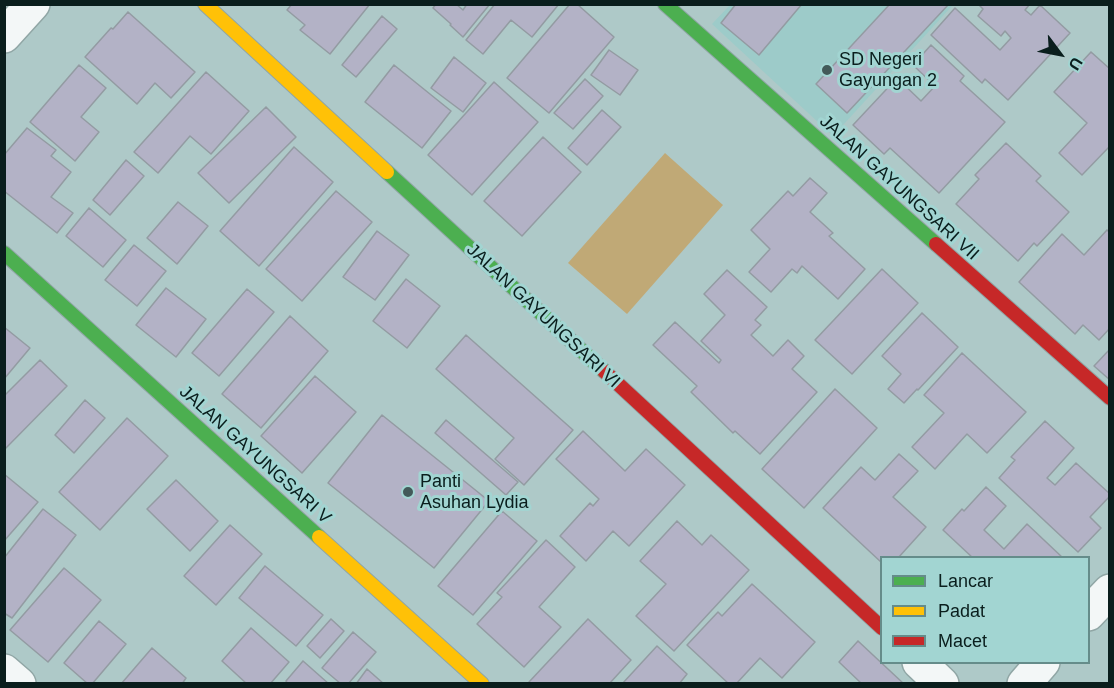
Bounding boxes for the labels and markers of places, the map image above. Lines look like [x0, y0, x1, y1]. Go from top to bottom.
place label: SD Negeri Gayungan 2 [839, 49, 937, 92]
marker: SD Negeri Gayungan 2 [820, 63, 834, 77]
place label: Panti Asuhan Lydia [420, 471, 528, 514]
marker: Panti Asuhan Lydia [401, 485, 415, 499]

